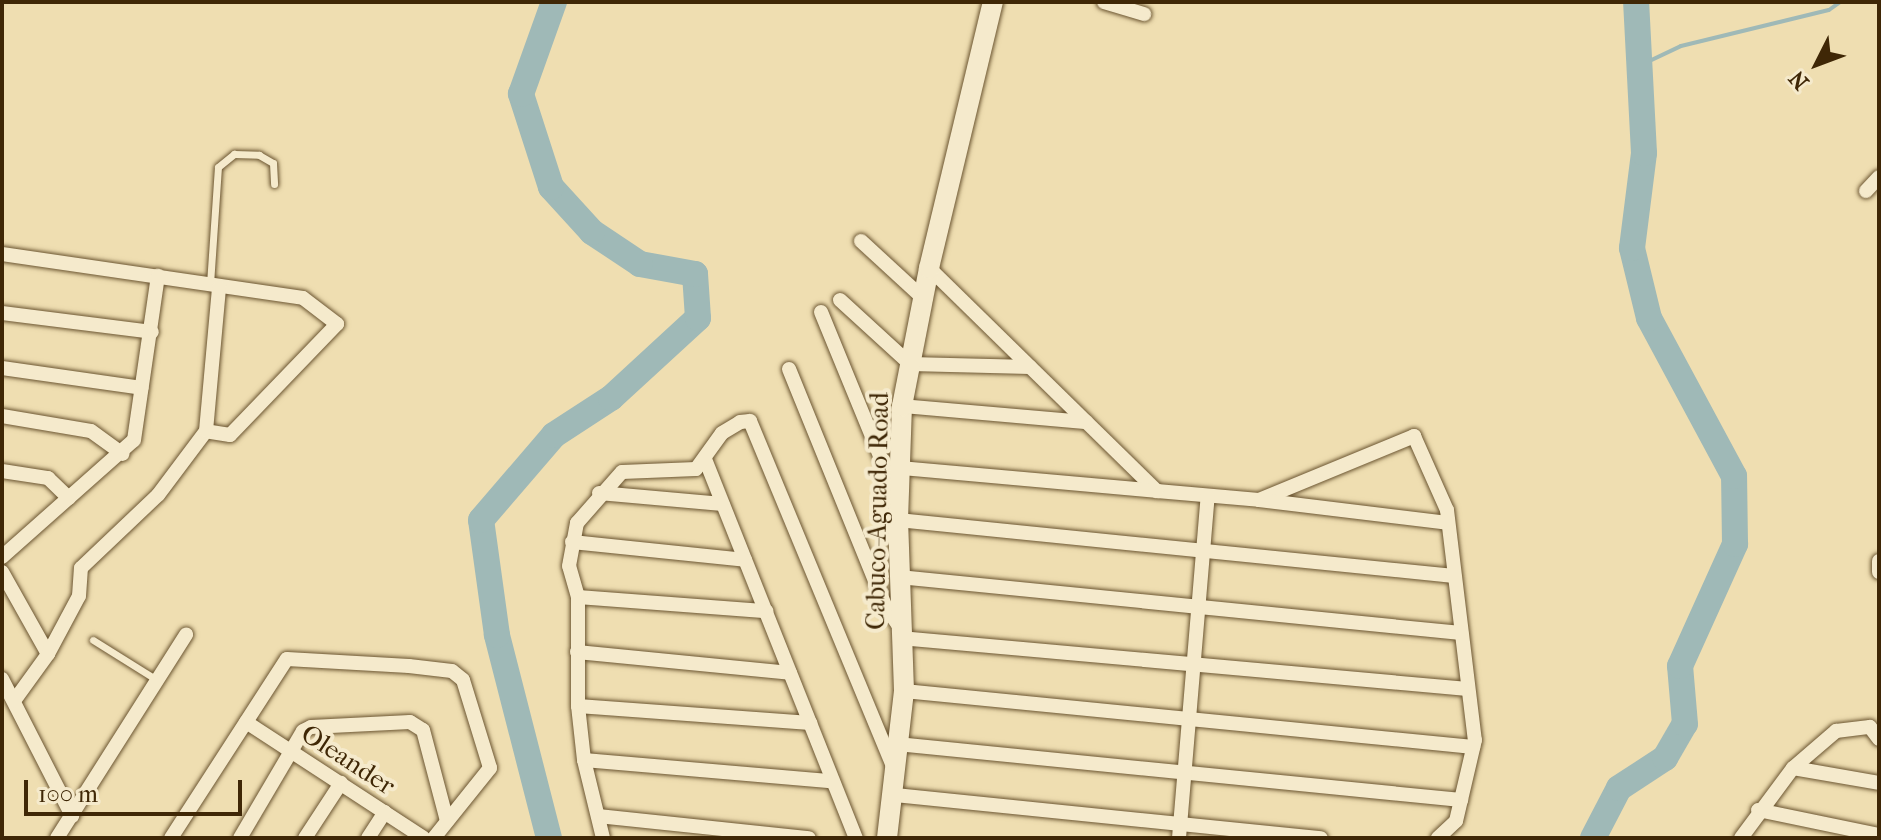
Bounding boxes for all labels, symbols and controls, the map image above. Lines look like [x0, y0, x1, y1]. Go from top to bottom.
north arrow [1777, 24, 1857, 104]
text: N [1784, 65, 1814, 95]
street label: Cabuco-Aguado Road [860, 392, 896, 630]
street label: Oleander [295, 718, 401, 802]
scale bar [28, 764, 246, 814]
text: 100 m [38, 780, 98, 808]

